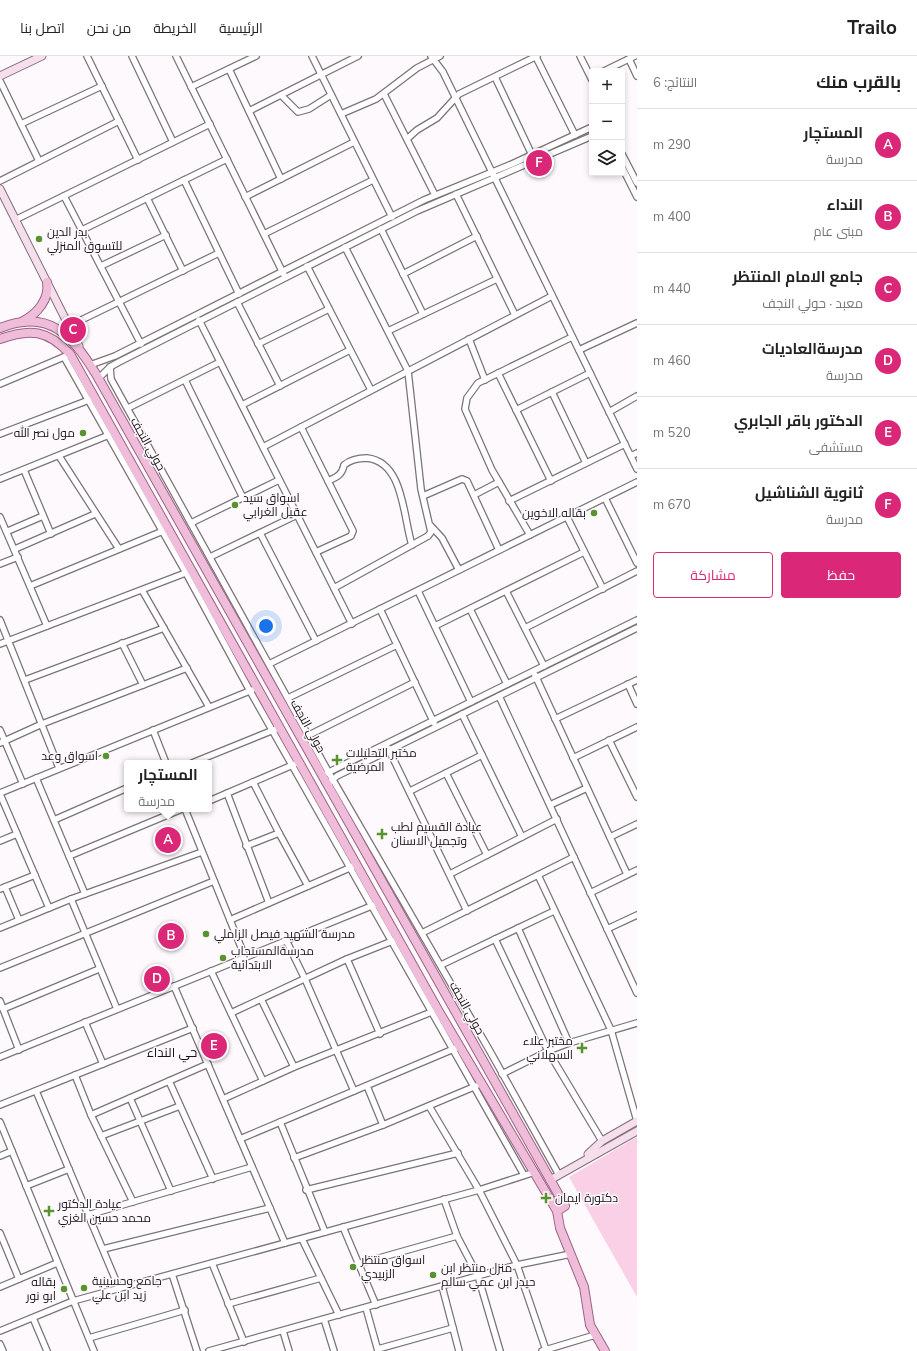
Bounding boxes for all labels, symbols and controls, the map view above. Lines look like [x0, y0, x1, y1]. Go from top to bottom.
text: Trailo [847, 15, 897, 41]
text: اتصل بنا [20, 19, 65, 38]
text: من نحن [87, 19, 131, 38]
text: الخريطة [153, 19, 197, 38]
text: الرئيسية [219, 19, 263, 38]
map controls [589, 68, 625, 176]
button: + [589, 68, 625, 104]
text: بالقرب منك [816, 71, 901, 94]
text: النتائج: 6 [653, 74, 697, 92]
button: − [589, 104, 625, 140]
text: المستچار [803, 123, 863, 143]
text: 290 m [653, 136, 691, 154]
text: A [883, 136, 893, 154]
button: layers [589, 140, 625, 176]
pin: F [526, 148, 552, 178]
text: مدرسة [826, 151, 863, 169]
text: النداء [827, 195, 863, 215]
text: 400 m [653, 208, 691, 226]
text: B [884, 208, 892, 226]
text: مبنى عام [813, 223, 863, 241]
place label: بدر الدين للتسوق المنزلي [47, 224, 122, 256]
marker: بدر الدين للتسوق المنزلي [34, 234, 44, 244]
text: جامع الامام المنتظر [733, 267, 863, 287]
text: 440 m [653, 280, 691, 298]
text: C [884, 280, 892, 298]
text: معبد · حولي النجف [762, 295, 863, 313]
pin: C [60, 315, 86, 345]
text: مدرسةالعاديات [762, 339, 863, 359]
text: 460 m [653, 352, 691, 370]
text: D [883, 352, 893, 370]
text: مدرسة [826, 367, 863, 385]
text: الدكتور باقر الجابري [734, 411, 863, 431]
street label: حولي النجف [125, 414, 169, 475]
text: 520 m [653, 424, 691, 442]
text: E [884, 424, 892, 442]
place label: مول نصر الله [14, 425, 75, 441]
marker: مول نصر الله [78, 428, 88, 438]
text: مستشفى [809, 439, 863, 457]
text: ثانوية الشناشيل [755, 483, 863, 503]
place label: اسواق سيد عقيل الغرابي [243, 490, 308, 522]
text: 670 m [653, 496, 691, 514]
text: F [884, 496, 892, 514]
marker: اسواق سيد عقيل الغرابي [230, 500, 240, 510]
place label: بقاله الاخوين [522, 505, 586, 521]
marker: بقاله الاخوين [589, 508, 599, 518]
text: مدرسة [826, 511, 863, 529]
button: مشاركة [653, 552, 773, 598]
button: حفظ [781, 552, 901, 598]
your location [256, 616, 276, 636]
street label: حولي النجف [285, 696, 329, 757]
place label: مختبر التحليلات المرضية [346, 745, 417, 775]
place label: اسواق وعد [41, 748, 98, 764]
marker: اسواق وعد [101, 751, 111, 761]
marker: مختبر التحليلات المرضية [331, 754, 343, 766]
popup [124, 760, 212, 812]
text: المستچار [138, 765, 198, 785]
text: مدرسة [138, 793, 175, 811]
place label: عيادة القسيم لطب وتجميل الاسنان [391, 819, 482, 849]
pin: A [155, 825, 181, 855]
marker: عيادة القسيم لطب وتجميل الاسنان [376, 828, 388, 840]
pin: B [158, 921, 184, 951]
place label: مدرسة الشهيد فيصل الزاملي [214, 926, 355, 944]
marker: مدرسة الشهيد فيصل الزاملي [201, 929, 211, 939]
place label: مدرسةالمستجاب الابتدائية [231, 943, 314, 973]
marker: مدرسةالمستجاب الابتدائية [218, 953, 228, 963]
pin: D [144, 964, 170, 994]
street label: حولي النجف [444, 978, 488, 1039]
pin: E [201, 1031, 227, 1061]
place label: مختبر علاء السهلاني [523, 1033, 573, 1065]
marker: مختبر علاء السهلاني [576, 1042, 588, 1054]
district label: حي النداء [147, 1044, 197, 1063]
place label: دكتورة ايمان [555, 1190, 618, 1206]
marker: دكتورة ايمان [540, 1192, 552, 1204]
place label: عيادة الدكتور محمد حسين الغزي [57, 1196, 151, 1228]
marker: عيادة الدكتور محمد حسين الغزي [43, 1205, 55, 1217]
place label: اسواق منتظر الزبيدي [360, 1252, 425, 1284]
place label: منزل منتظر ابن حيدر ابن عمي سالم [441, 1260, 535, 1292]
marker: اسواق منتظر الزبيدي [348, 1262, 358, 1272]
marker: منزل منتظر ابن حيدر ابن عمي سالم [428, 1270, 438, 1280]
place label: جامع وحسينية زيد ابن علي [92, 1273, 162, 1305]
place label: بقاله ابو نور [25, 1274, 56, 1304]
marker: جامع وحسينية زيد ابن علي [79, 1283, 89, 1293]
marker: بقاله ابو نور [59, 1284, 69, 1294]

